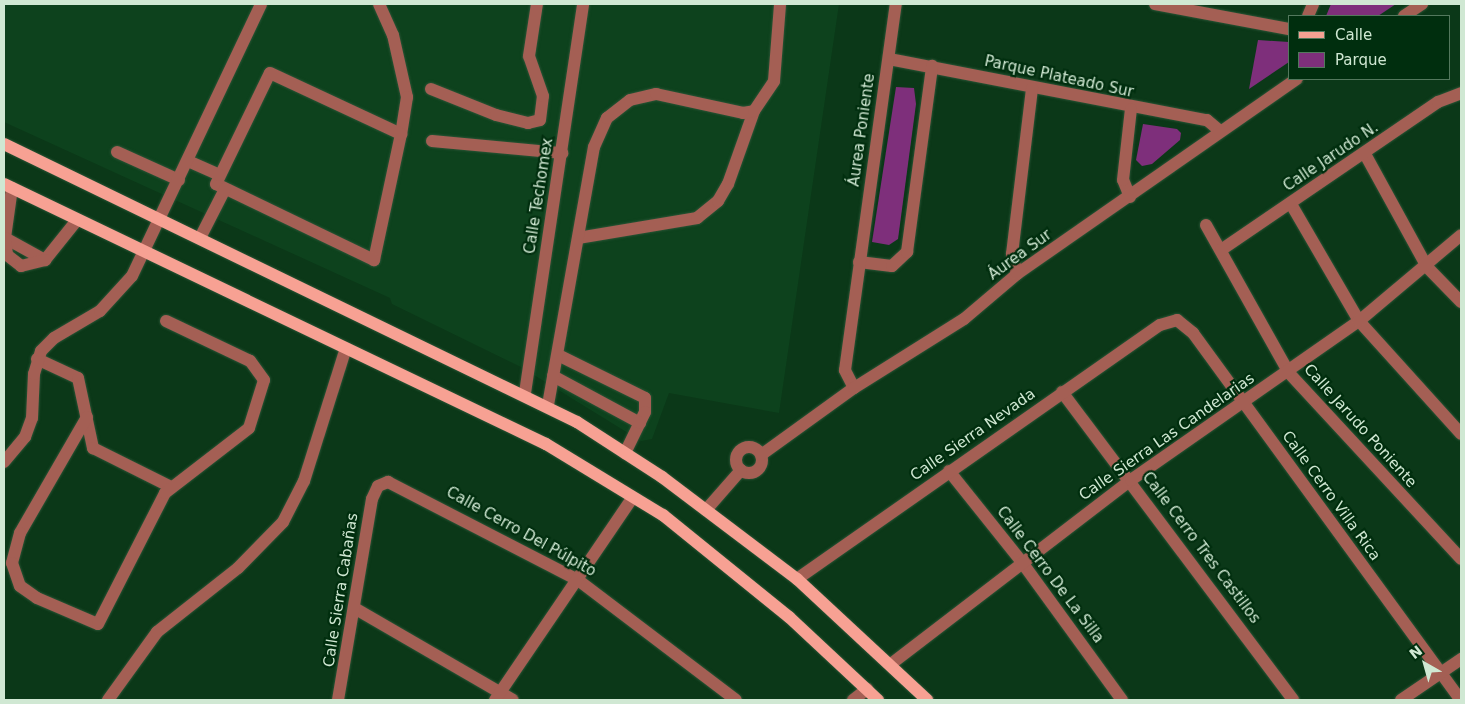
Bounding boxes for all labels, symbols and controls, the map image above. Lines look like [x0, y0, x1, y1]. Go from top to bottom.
legend [1288, 15, 1450, 80]
text: Calle [1335, 26, 1372, 44]
text: Parque [1335, 51, 1387, 69]
street label: Parque Plateado Sur [983, 52, 1135, 102]
street label: Áurea Poniente [845, 72, 879, 188]
street label: Calle Jarudo N. [1280, 119, 1382, 195]
street label: Calle Techomex [521, 137, 557, 255]
street label: Áurea Sur [985, 226, 1055, 284]
street label: Calle Jarudo Poniente [1300, 361, 1420, 491]
street label: Calle Sierra Las Candelarias [1076, 369, 1258, 505]
street label: Calle Sierra Nevada [907, 385, 1039, 485]
street label: Calle Cerro Villa Rica [1278, 428, 1384, 564]
street label: Calle Cerro Tres Castillos [1138, 469, 1264, 627]
street label: Calle Cerro Del Púlpito [443, 483, 599, 581]
street label: Calle Cerro De La Silla [993, 503, 1107, 647]
street label: Calle Sierra Cabañas [320, 512, 362, 668]
north arrow [1400, 639, 1450, 689]
text: N [1406, 642, 1425, 662]

